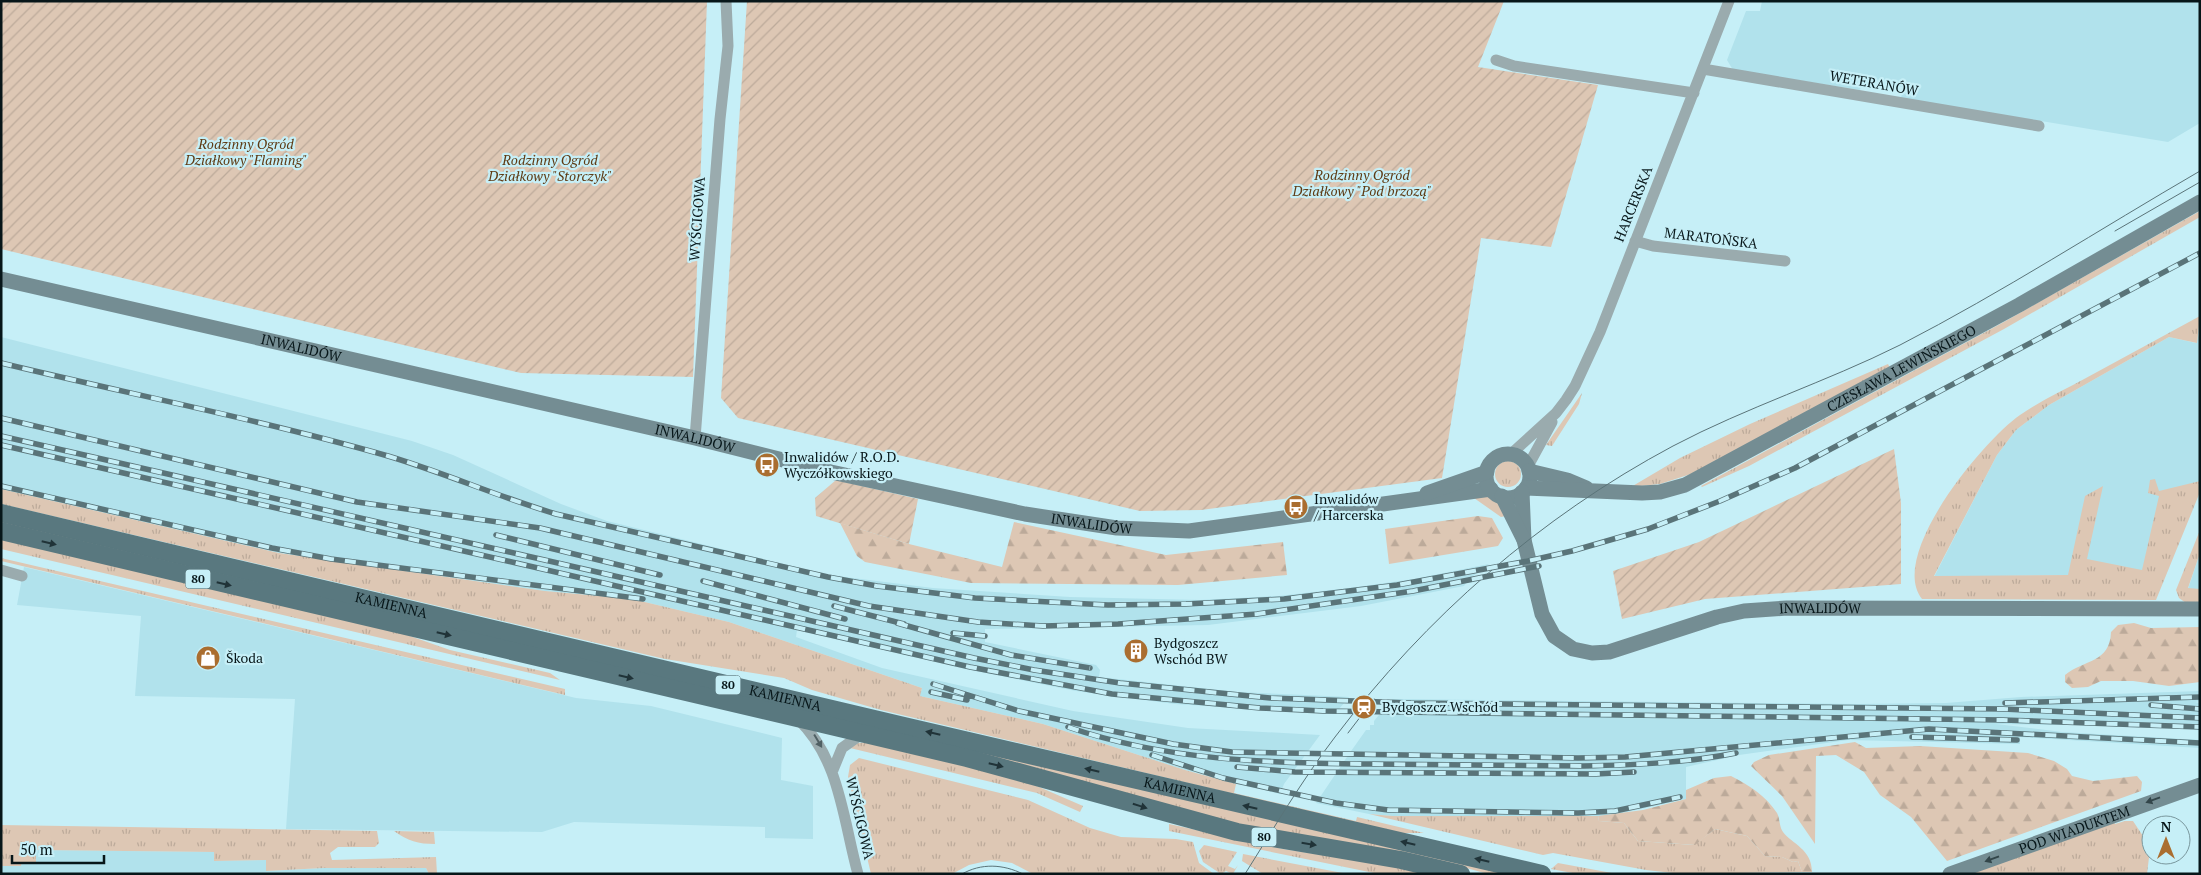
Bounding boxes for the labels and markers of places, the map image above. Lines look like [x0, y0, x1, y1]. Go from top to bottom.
place label: Inwalidów / R.O.D. Wyczółkowskiego [784, 447, 900, 482]
bus stop icon: Inwalidów / R.O.D. Wyczółkowskiego [754, 452, 780, 478]
place label: Inwalidów / Harcerska [1313, 489, 1384, 524]
bus stop icon: Inwalidów / Harcerska [1283, 494, 1309, 520]
place label: Bydgoszcz Wschód BW [1154, 633, 1228, 668]
building icon: Bydgoszcz Wschód BW [1123, 638, 1149, 664]
shop icon: Škoda [195, 645, 221, 671]
place label: Škoda [226, 648, 263, 667]
station icon: Bydgoszcz Wschód [1351, 694, 1377, 720]
place label: Bydgoszcz Wschód [1382, 697, 1498, 716]

